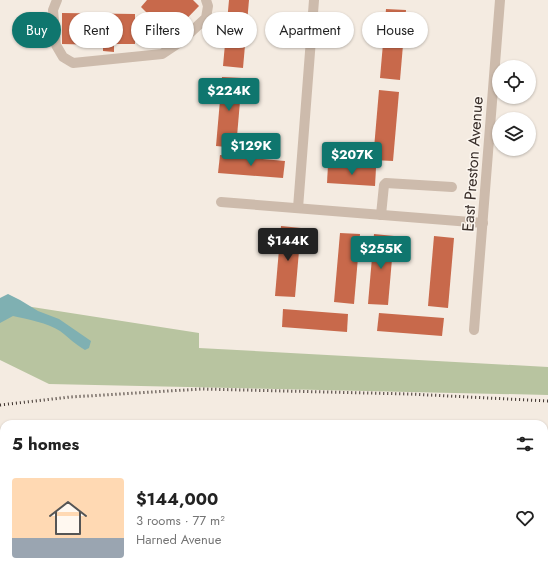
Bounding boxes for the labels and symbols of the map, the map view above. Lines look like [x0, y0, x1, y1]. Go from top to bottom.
pin: $224K [201, 78, 257, 112]
street label: East Preston Avenue [456, 96, 489, 232]
pin: $129K [223, 133, 279, 167]
pin: $207K [324, 142, 380, 176]
pin: $144K [260, 228, 316, 262]
pin: $255K [353, 236, 409, 270]

